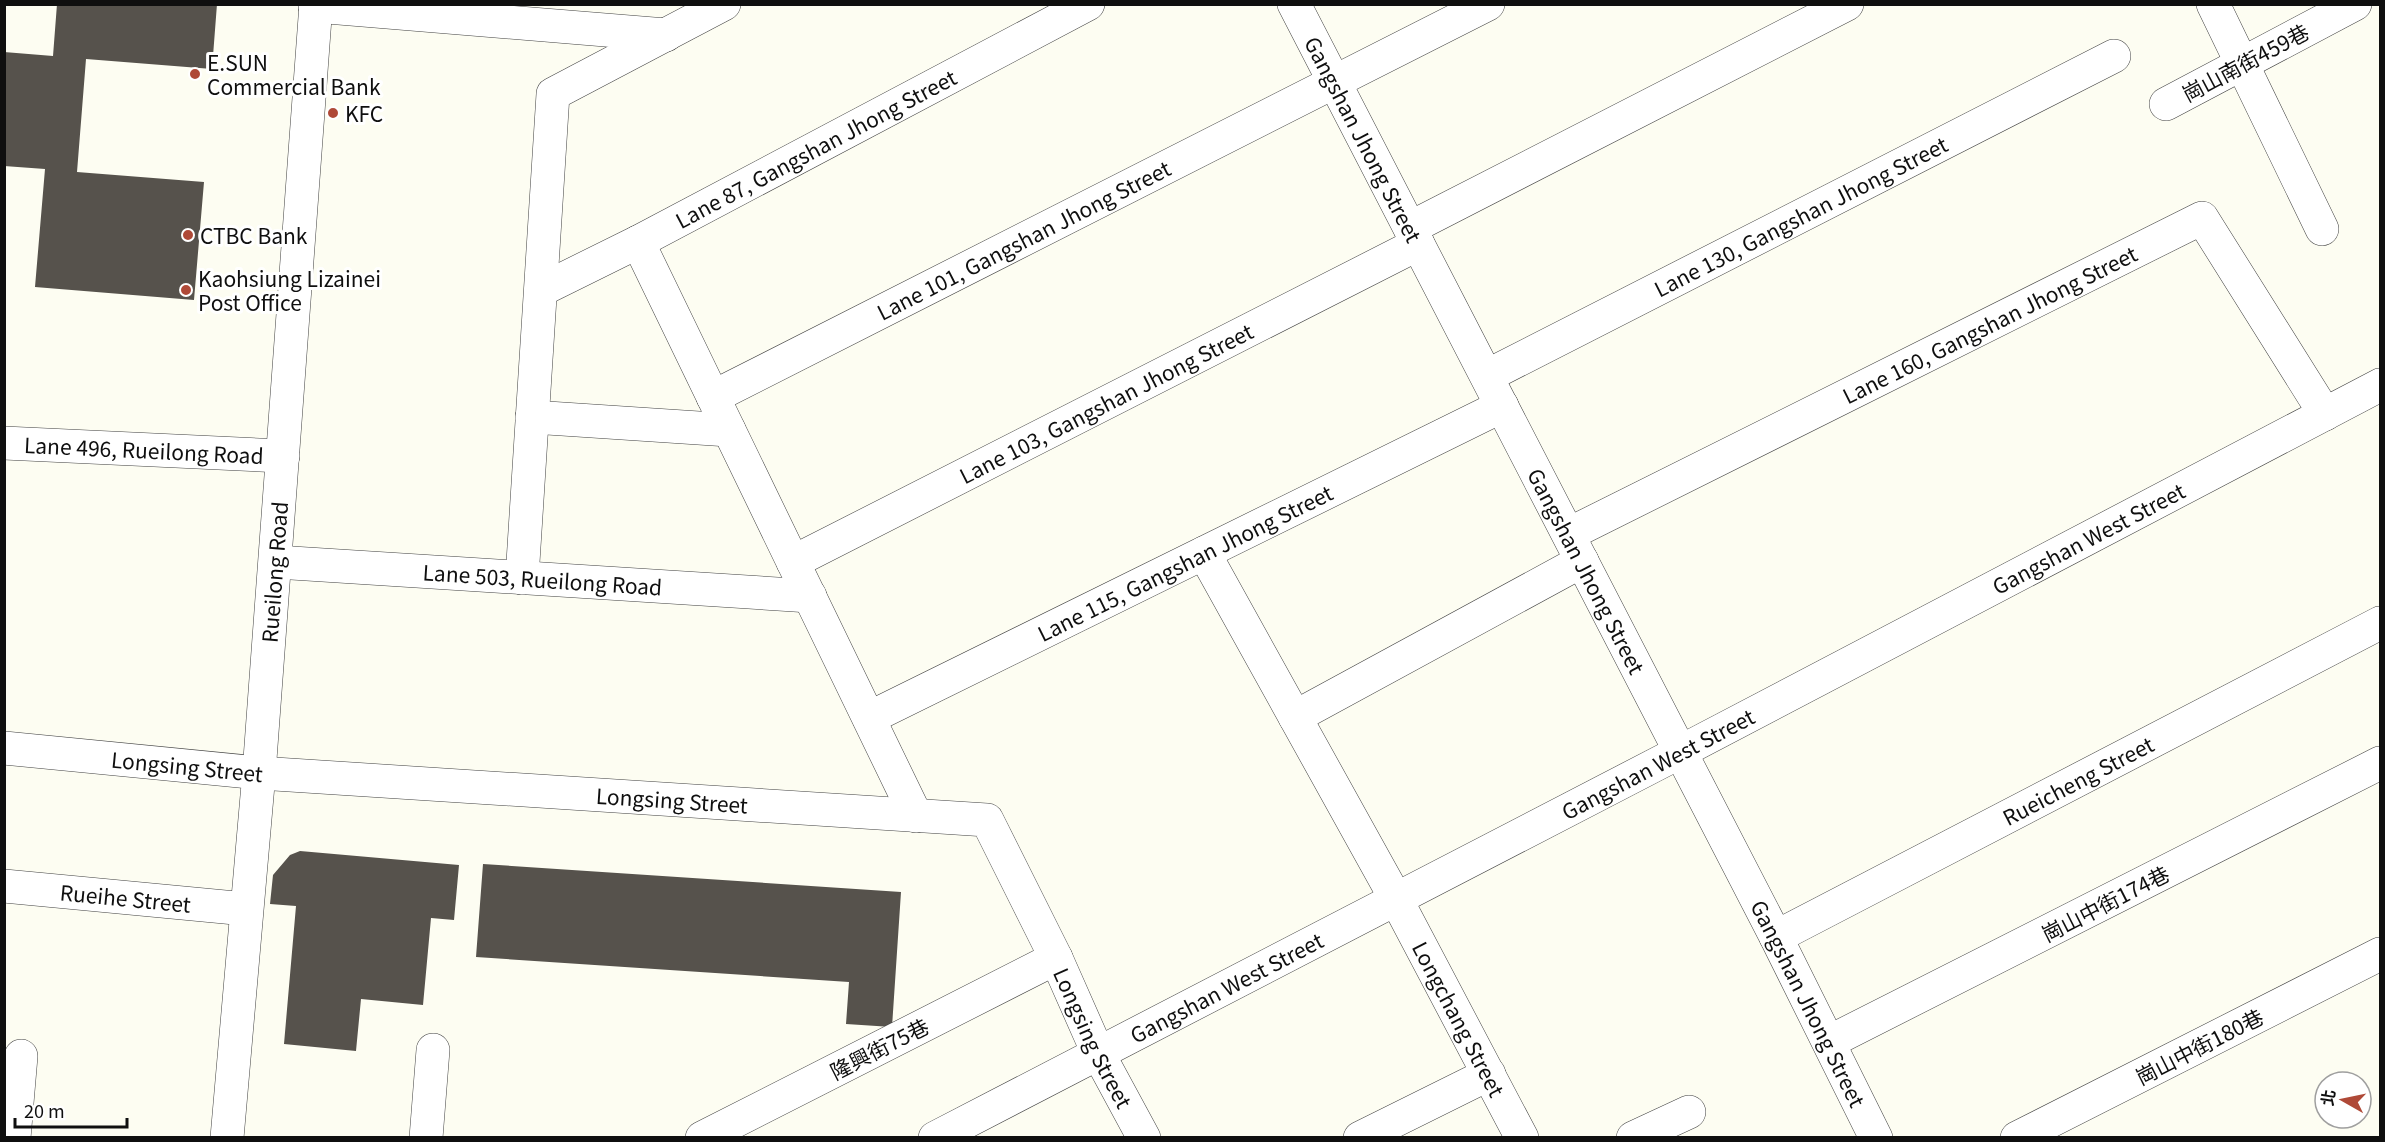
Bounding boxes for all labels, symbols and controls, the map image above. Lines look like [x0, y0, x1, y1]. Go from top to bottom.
street label: 崗山南街459巷 [2176, 16, 2314, 108]
street label: Gangshan Jhong Street [1298, 31, 1429, 247]
place label: E.SUN Commercial Bank [207, 47, 381, 101]
street label: Lane 87, Gangshan Jhong Street [670, 61, 961, 235]
marker: E.SUN Commercial Bank [188, 67, 202, 81]
place label: KFC [345, 98, 383, 128]
marker: KFC [326, 106, 340, 120]
street label: Lane 130, Gangshan Jhong Street [1649, 129, 1952, 303]
street label: Lane 101, Gangshan Jhong Street [871, 153, 1175, 327]
place label: CTBC Bank [200, 220, 308, 250]
marker: CTBC Bank [181, 228, 195, 242]
street label: Lane 160, Gangshan Jhong Street [1837, 238, 2142, 410]
place label: Kaohsiung Lizainei Post Office [198, 263, 381, 317]
marker: Kaohsiung Lizainei Post Office [179, 283, 193, 297]
street label: Lane 103, Gangshan Jhong Street [954, 316, 1258, 490]
street label: Lane 496, Rueilong Road [23, 429, 264, 470]
street label: Gangshan Jhong Street [1521, 463, 1652, 679]
street label: Gangshan West Street [1987, 475, 2190, 601]
street label: Lane 115, Gangshan Jhong Street [1032, 477, 1337, 648]
street label: Rueilong Road [254, 500, 294, 644]
street label: Lane 503, Rueilong Road [422, 556, 663, 602]
street label: Gangshan West Street [1556, 701, 1759, 826]
street label: Rueicheng Street [1997, 728, 2159, 832]
street label: Longsing Street [110, 744, 264, 788]
street label: Longsing Street [595, 780, 749, 820]
street label: 崗山中街174巷 [2036, 858, 2174, 948]
street label: Rueihe Street [59, 876, 192, 919]
street label: Gangshan Jhong Street [1744, 895, 1873, 1112]
street label: Gangshan West Street [1125, 925, 1328, 1050]
street label: Longchang Street [1406, 936, 1512, 1102]
street label: Longsing Street [1047, 963, 1140, 1113]
street label: 崗山中街180巷 [2130, 1001, 2268, 1091]
street label: 隆興街75巷 [824, 1010, 934, 1086]
north arrow [2313, 1070, 2373, 1130]
text: 北 [2314, 1088, 2340, 1107]
scale bar [15, 1091, 128, 1129]
text: 20 m [24, 1097, 65, 1123]

